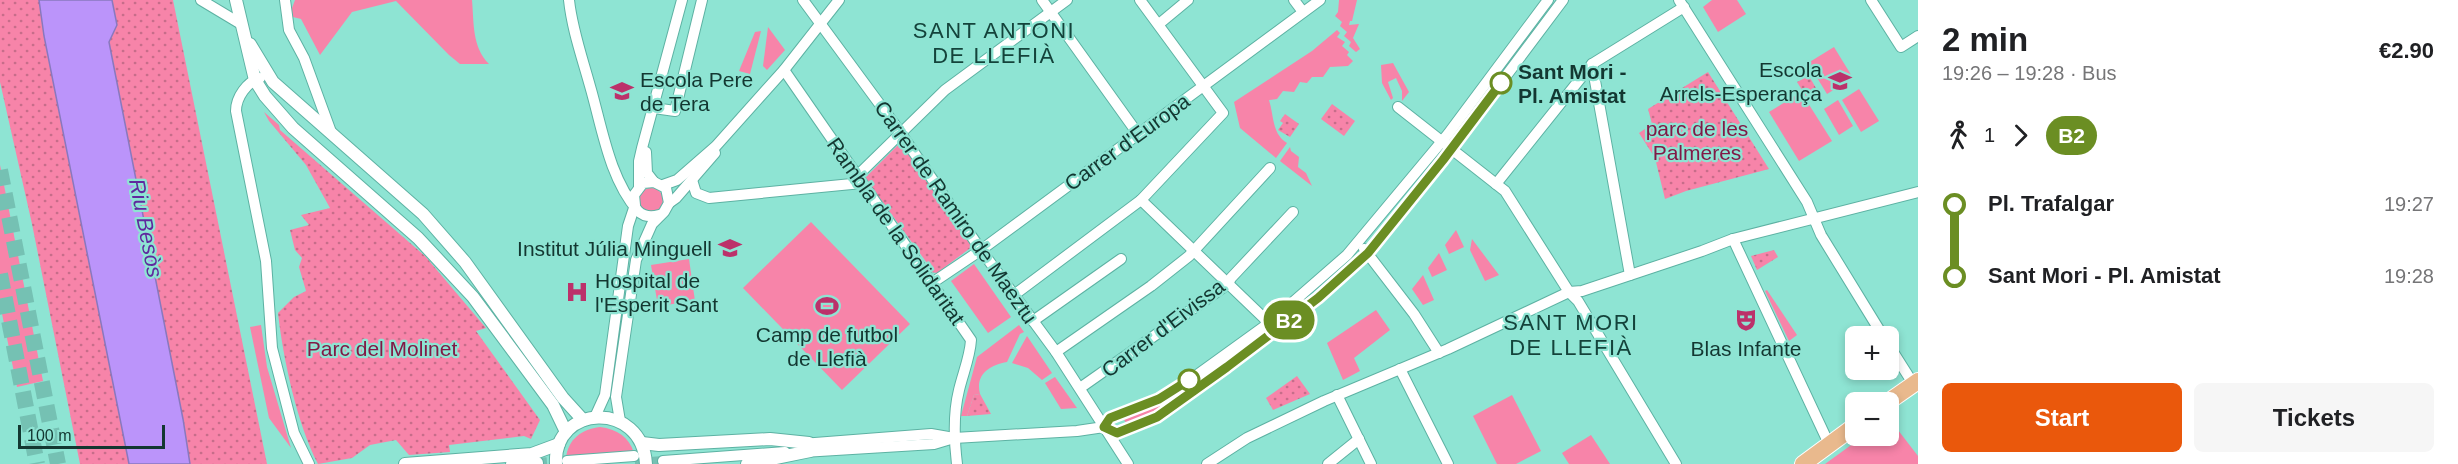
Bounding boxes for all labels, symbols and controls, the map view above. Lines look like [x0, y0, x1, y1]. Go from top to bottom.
district label: SANT ANTONI DE LLEFIÀ [913, 18, 1075, 68]
text: 2 min [1942, 21, 2028, 58]
text: €2.90 [2379, 38, 2434, 63]
place label: Escola Arrels-Esperança [1660, 58, 1822, 105]
place label: Sant Mori - Pl. Amistat [1518, 60, 1627, 107]
text: 19:26 – 19:28 · Bus [1942, 62, 2117, 84]
place label: Escola Pere de Tera [640, 68, 753, 115]
school or university icon: Escola Arrels-Esperança [1827, 68, 1853, 94]
marker: Sant Mori - Pl. Amistat [1490, 72, 1512, 94]
school or university icon: Escola Pere de Tera [609, 78, 635, 104]
street label: Carrer d'Europa [1060, 89, 1194, 195]
street label: Carrer de Ramiro de Maeztu [870, 96, 1042, 328]
park label: parc de les Palmeres [1646, 117, 1748, 164]
icon: walk [1942, 119, 1975, 152]
icon: forward [2004, 119, 2037, 152]
text: 1 [1984, 124, 1995, 146]
text: B2 [2058, 124, 2085, 147]
street label: Rambla de la Solidaritat [823, 133, 969, 329]
water label: Riu Besòs [124, 176, 168, 280]
text: Pl. Trafalgar [1988, 191, 2114, 216]
text: 19:27 [2384, 193, 2434, 215]
school or university icon: Institut Júlia Minguell [717, 235, 743, 261]
place label: Institut Júlia Minguell [517, 237, 712, 260]
text: Sant Mori - Pl. Amistat [1988, 263, 2221, 288]
text: 19:28 [2384, 265, 2434, 287]
place label: Hospital de l'Esperit Sant [595, 269, 718, 316]
street label: Carrer d'Eivissa [1097, 274, 1229, 382]
hospital icon: Hospital de l'Esperit Sant [564, 279, 590, 305]
sports icon: Camp de futbol de Llefià [814, 293, 840, 319]
line badge: B2 [1262, 300, 1316, 340]
theatre icon: Blas Infante [1733, 307, 1759, 333]
text: B2 [1276, 309, 1302, 332]
district label: SANT MORI DE LLEFIÀ [1503, 310, 1639, 360]
place label: Camp de futbol de Llefià [756, 323, 898, 370]
map controls [1845, 326, 1899, 446]
button: + [1845, 326, 1899, 380]
park label: Parc del Molinet [307, 337, 457, 360]
place label: Blas Infante [1691, 337, 1801, 360]
unlabelled marker [1178, 369, 1200, 391]
button: Start [1942, 383, 2182, 452]
button: Tickets [2194, 383, 2434, 452]
button: − [1845, 392, 1899, 446]
scale bar [18, 422, 165, 450]
text: 100 m [27, 427, 71, 444]

